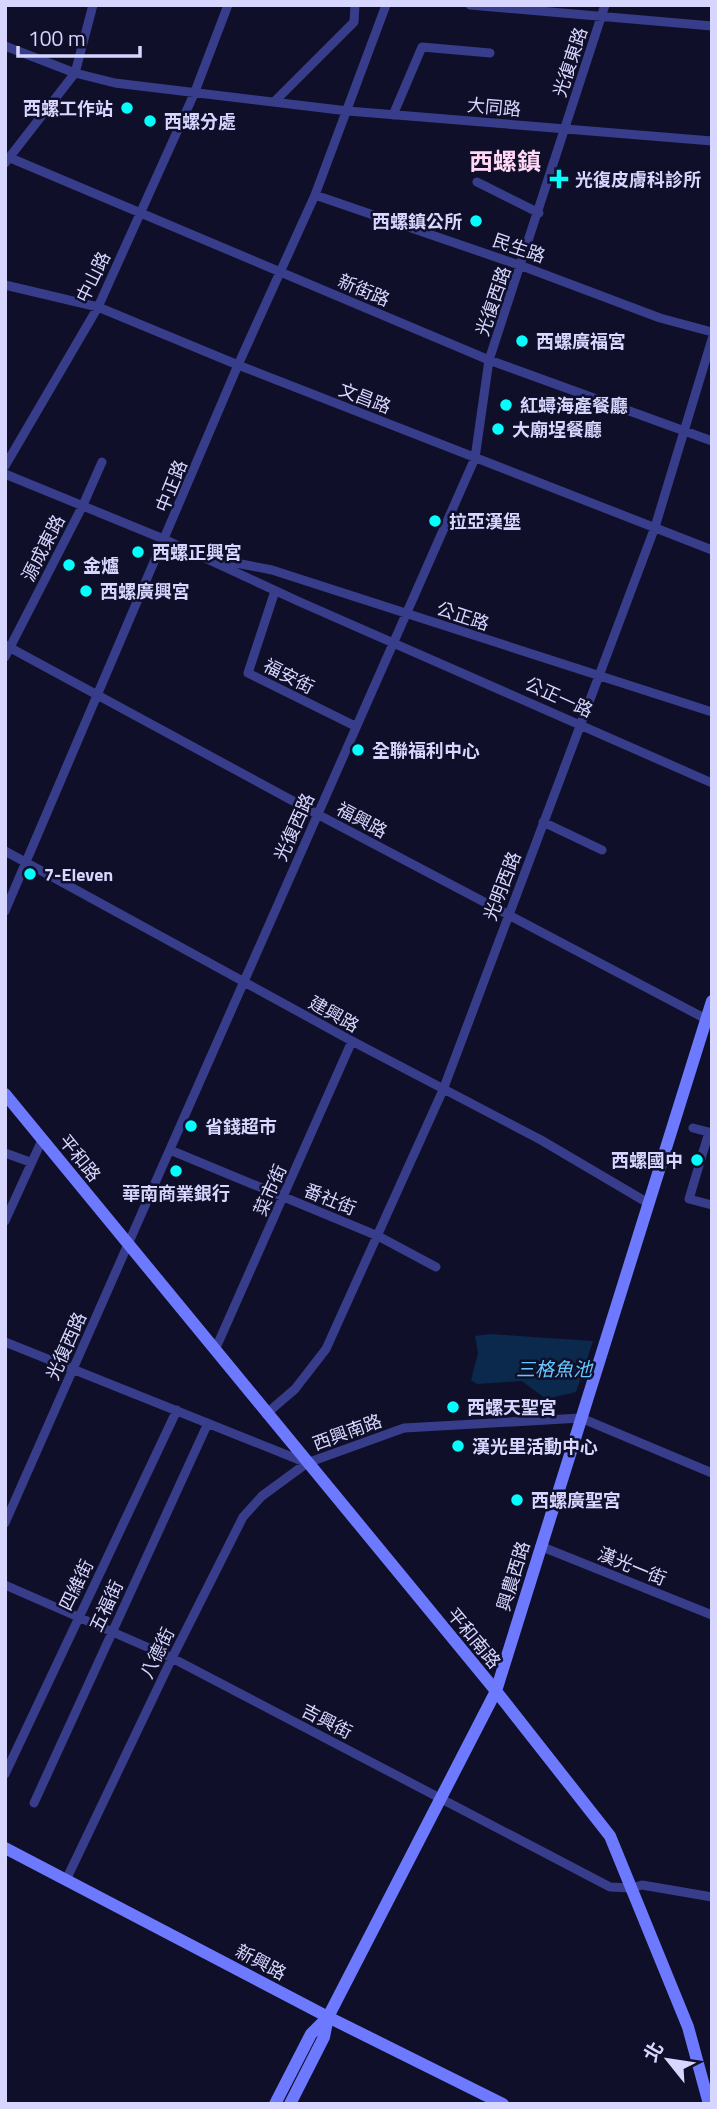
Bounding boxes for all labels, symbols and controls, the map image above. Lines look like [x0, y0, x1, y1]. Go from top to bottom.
scale bar [18, 14, 140, 58]
text: 100 m [28, 22, 85, 54]
street label: 光復東路 [546, 24, 594, 100]
street label: 大同路 [466, 91, 522, 123]
place label: 西螺工作站 [23, 95, 113, 122]
marker: 西螺工作站 [119, 100, 135, 116]
place label: 西螺分處 [164, 108, 236, 135]
marker: 西螺分處 [142, 113, 158, 129]
district label: 西螺鎮 [469, 143, 541, 179]
place label: 光復皮膚科診所 [575, 166, 701, 193]
marker: 光復皮膚科診所 [549, 169, 569, 189]
place label: 西螺鎮公所 [372, 208, 462, 235]
marker: 西螺鎮公所 [468, 213, 484, 229]
street label: 民生路 [489, 226, 549, 270]
street label: 中山路 [69, 247, 117, 307]
street label: 光復西路 [469, 263, 517, 339]
street label: 新街路 [334, 267, 394, 313]
place label: 西螺廣福宮 [536, 328, 626, 355]
marker: 西螺廣福宮 [514, 333, 530, 349]
street label: 文昌路 [335, 376, 395, 420]
place label: 紅蟳海產餐廳 [520, 392, 628, 419]
marker: 紅蟳海產餐廳 [498, 397, 514, 413]
place label: 大廟埕餐廳 [512, 416, 602, 443]
marker: 大廟埕餐廳 [490, 421, 506, 437]
street label: 中正路 [148, 456, 194, 516]
place label: 拉亞漢堡 [449, 508, 521, 535]
street label: 源成東路 [15, 510, 71, 586]
marker: 拉亞漢堡 [427, 513, 443, 529]
place label: 西螺正興宮 [152, 539, 242, 566]
marker: 西螺正興宮 [130, 544, 146, 560]
place label: 金爐 [83, 552, 119, 579]
marker: 金爐 [61, 557, 77, 573]
place label: 西螺廣興宮 [100, 578, 190, 605]
marker: 西螺廣興宮 [78, 583, 94, 599]
street label: 公正路 [433, 595, 493, 637]
street label: 福安街 [259, 652, 319, 700]
street label: 公正一路 [521, 670, 597, 724]
place label: 全聯福利中心 [372, 737, 480, 764]
marker: 全聯福利中心 [350, 742, 366, 758]
street label: 光復西路 [267, 789, 321, 865]
street label: 福興路 [332, 795, 392, 845]
street label: 光明西路 [476, 848, 528, 924]
place label: 7-Eleven [44, 861, 113, 888]
marker: 7-Eleven [22, 866, 38, 882]
street label: 建興路 [304, 989, 364, 1039]
place label: 省錢超市 [205, 1113, 277, 1140]
marker: 省錢超市 [183, 1118, 199, 1134]
street label: 平和路 [53, 1129, 107, 1187]
place label: 西螺國中 [611, 1147, 683, 1174]
marker: 西螺國中 [689, 1152, 705, 1168]
street label: 菜市街 [247, 1160, 293, 1220]
marker: 華南商業銀行 [168, 1163, 184, 1179]
street label: 番社街 [300, 1176, 360, 1222]
place label: 華南商業銀行 [122, 1180, 230, 1207]
street label: 光復西路 [39, 1308, 93, 1384]
water label: 三格魚池 [516, 1354, 594, 1383]
place label: 西螺天聖宮 [467, 1394, 557, 1421]
marker: 西螺天聖宮 [445, 1399, 461, 1415]
street label: 西興南路 [309, 1407, 385, 1457]
place label: 漢光里活動中心 [472, 1433, 598, 1460]
marker: 漢光里活動中心 [450, 1438, 466, 1454]
place label: 西螺廣聖宮 [531, 1487, 621, 1514]
marker: 西螺廣聖宮 [509, 1492, 525, 1508]
street label: 興農西路 [490, 1538, 536, 1614]
street label: 漢光一街 [594, 1540, 670, 1592]
street label: 四維街 [52, 1555, 100, 1615]
street label: 五福街 [82, 1576, 130, 1636]
street label: 平和南路 [441, 1602, 507, 1674]
street label: 八德街 [133, 1623, 181, 1683]
street label: 吉興街 [297, 1697, 357, 1745]
street label: 新興路 [231, 1937, 291, 1987]
north arrow [633, 2025, 703, 2095]
text: 北 [636, 2036, 670, 2067]

